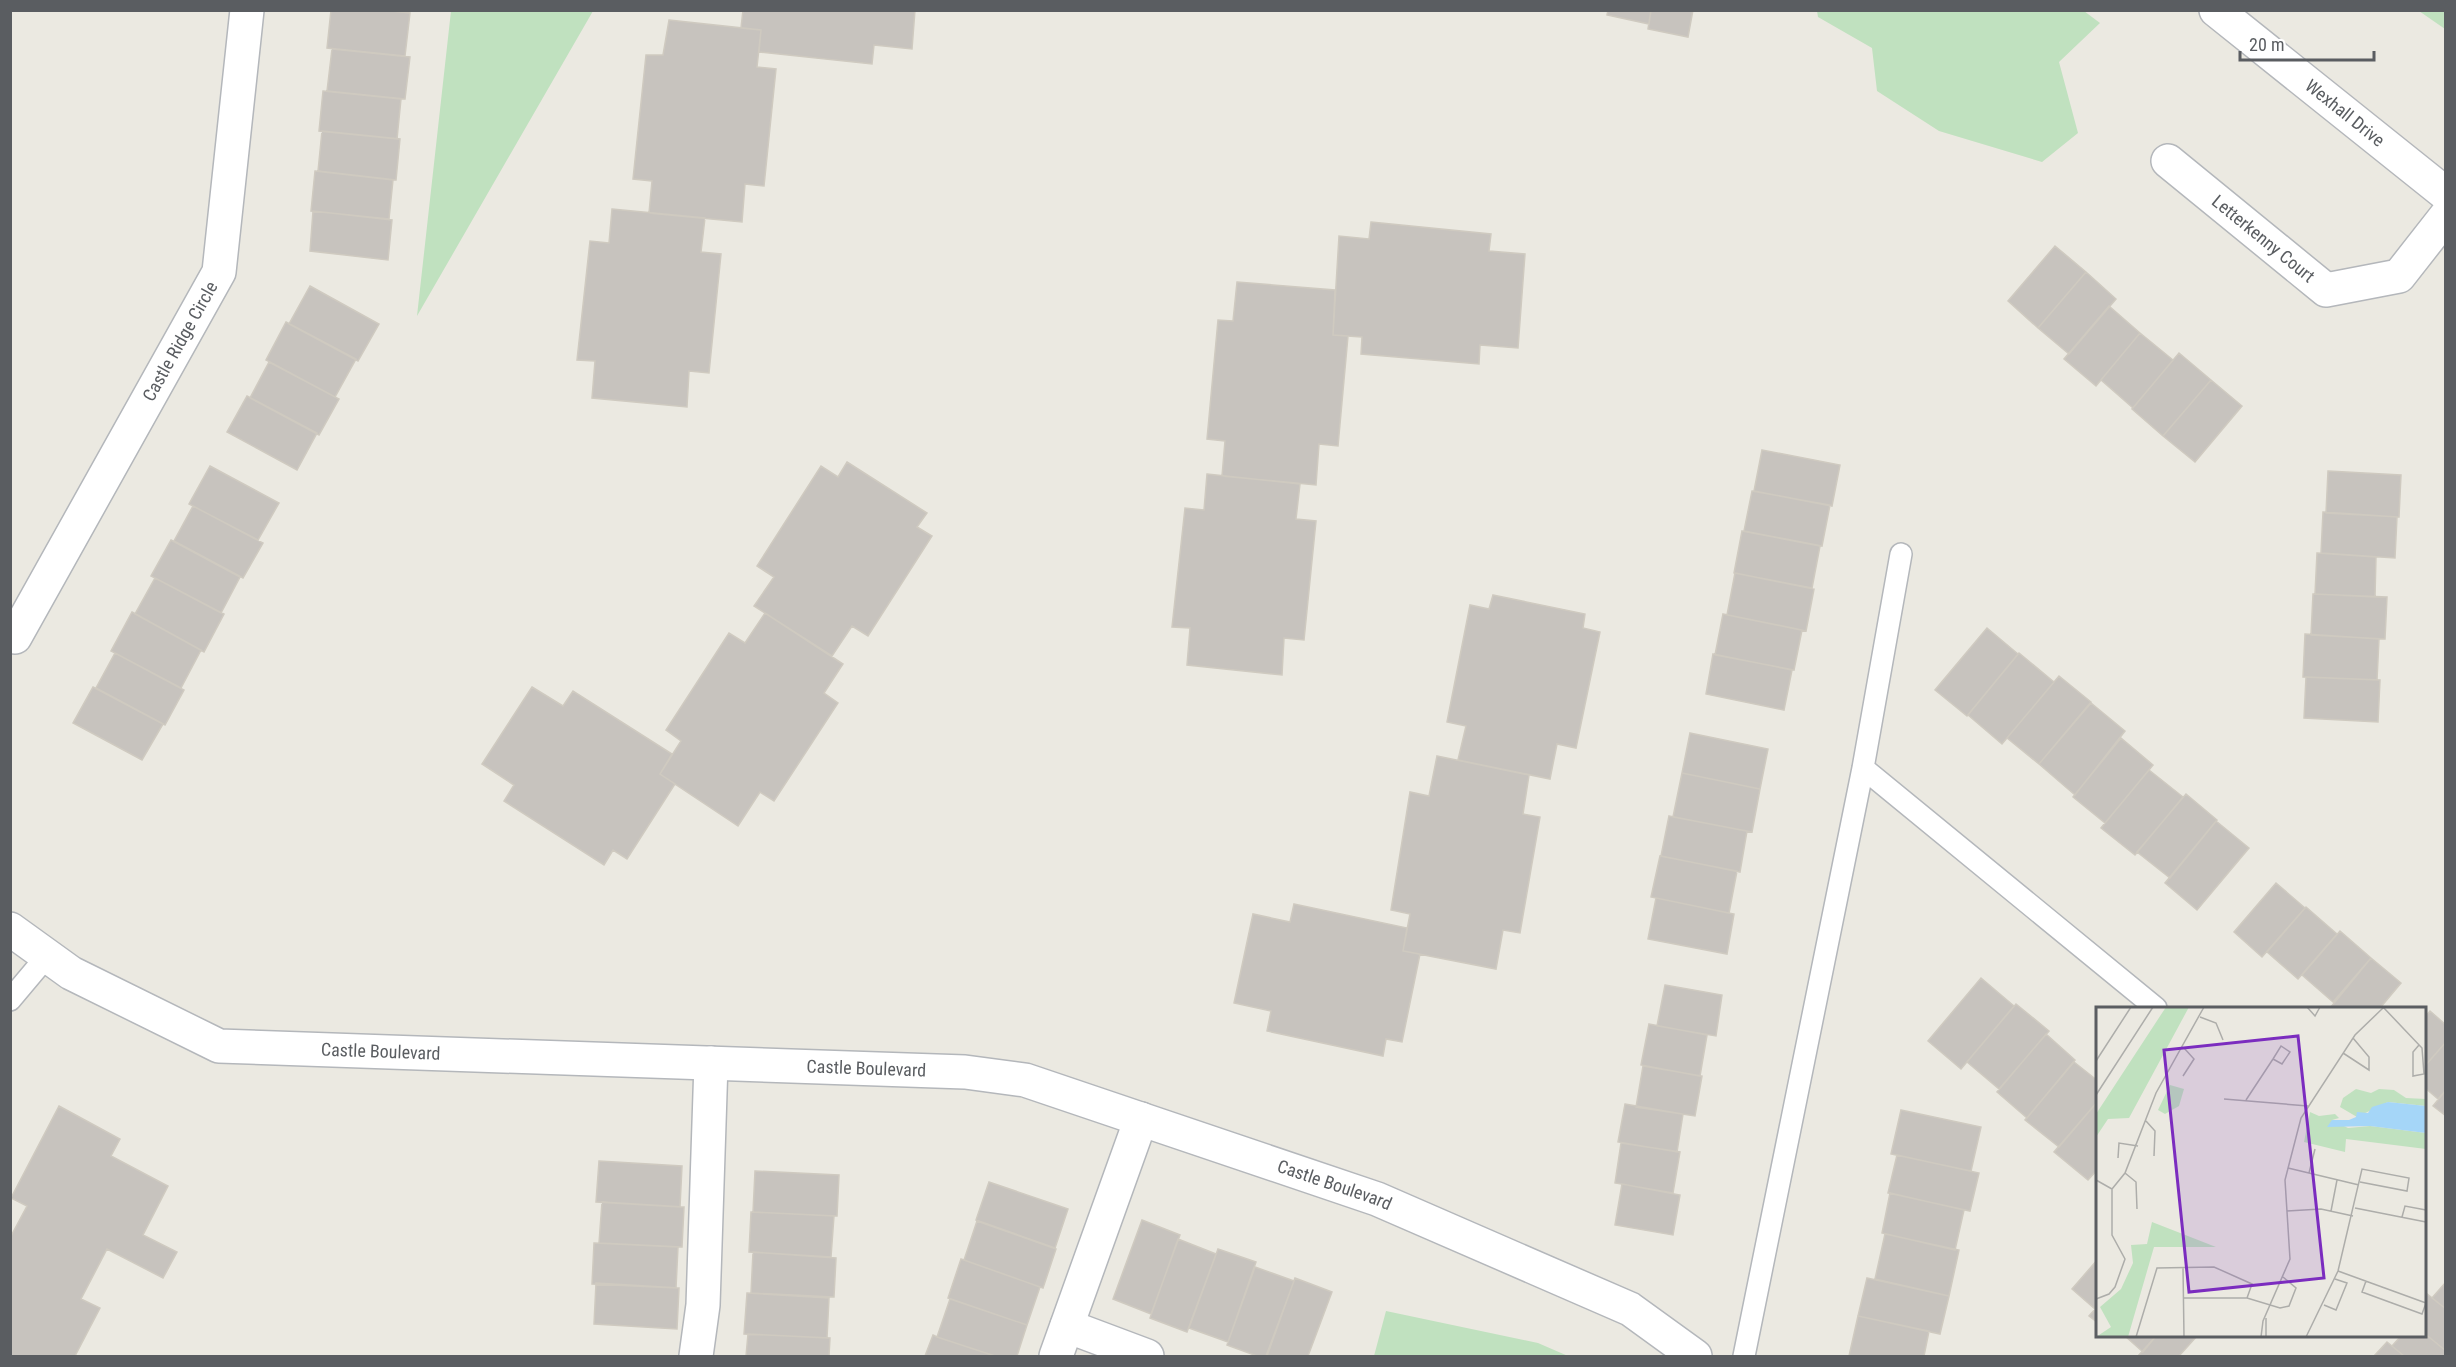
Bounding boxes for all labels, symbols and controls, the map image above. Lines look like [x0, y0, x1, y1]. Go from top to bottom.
scale bar [2240, 24, 2374, 62]
text: 20 m [2249, 34, 2284, 55]
street label: Wexhall Drive [2301, 75, 2389, 151]
street label: Letterkenny Court [2208, 190, 2319, 286]
street label: Castle Ridge Circle [138, 278, 222, 405]
inset map [2096, 1007, 2426, 1337]
street label: Castle Boulevard [321, 1039, 441, 1064]
street label: Castle Boulevard [806, 1055, 927, 1081]
street label: Castle Boulevard [1275, 1155, 1395, 1214]

